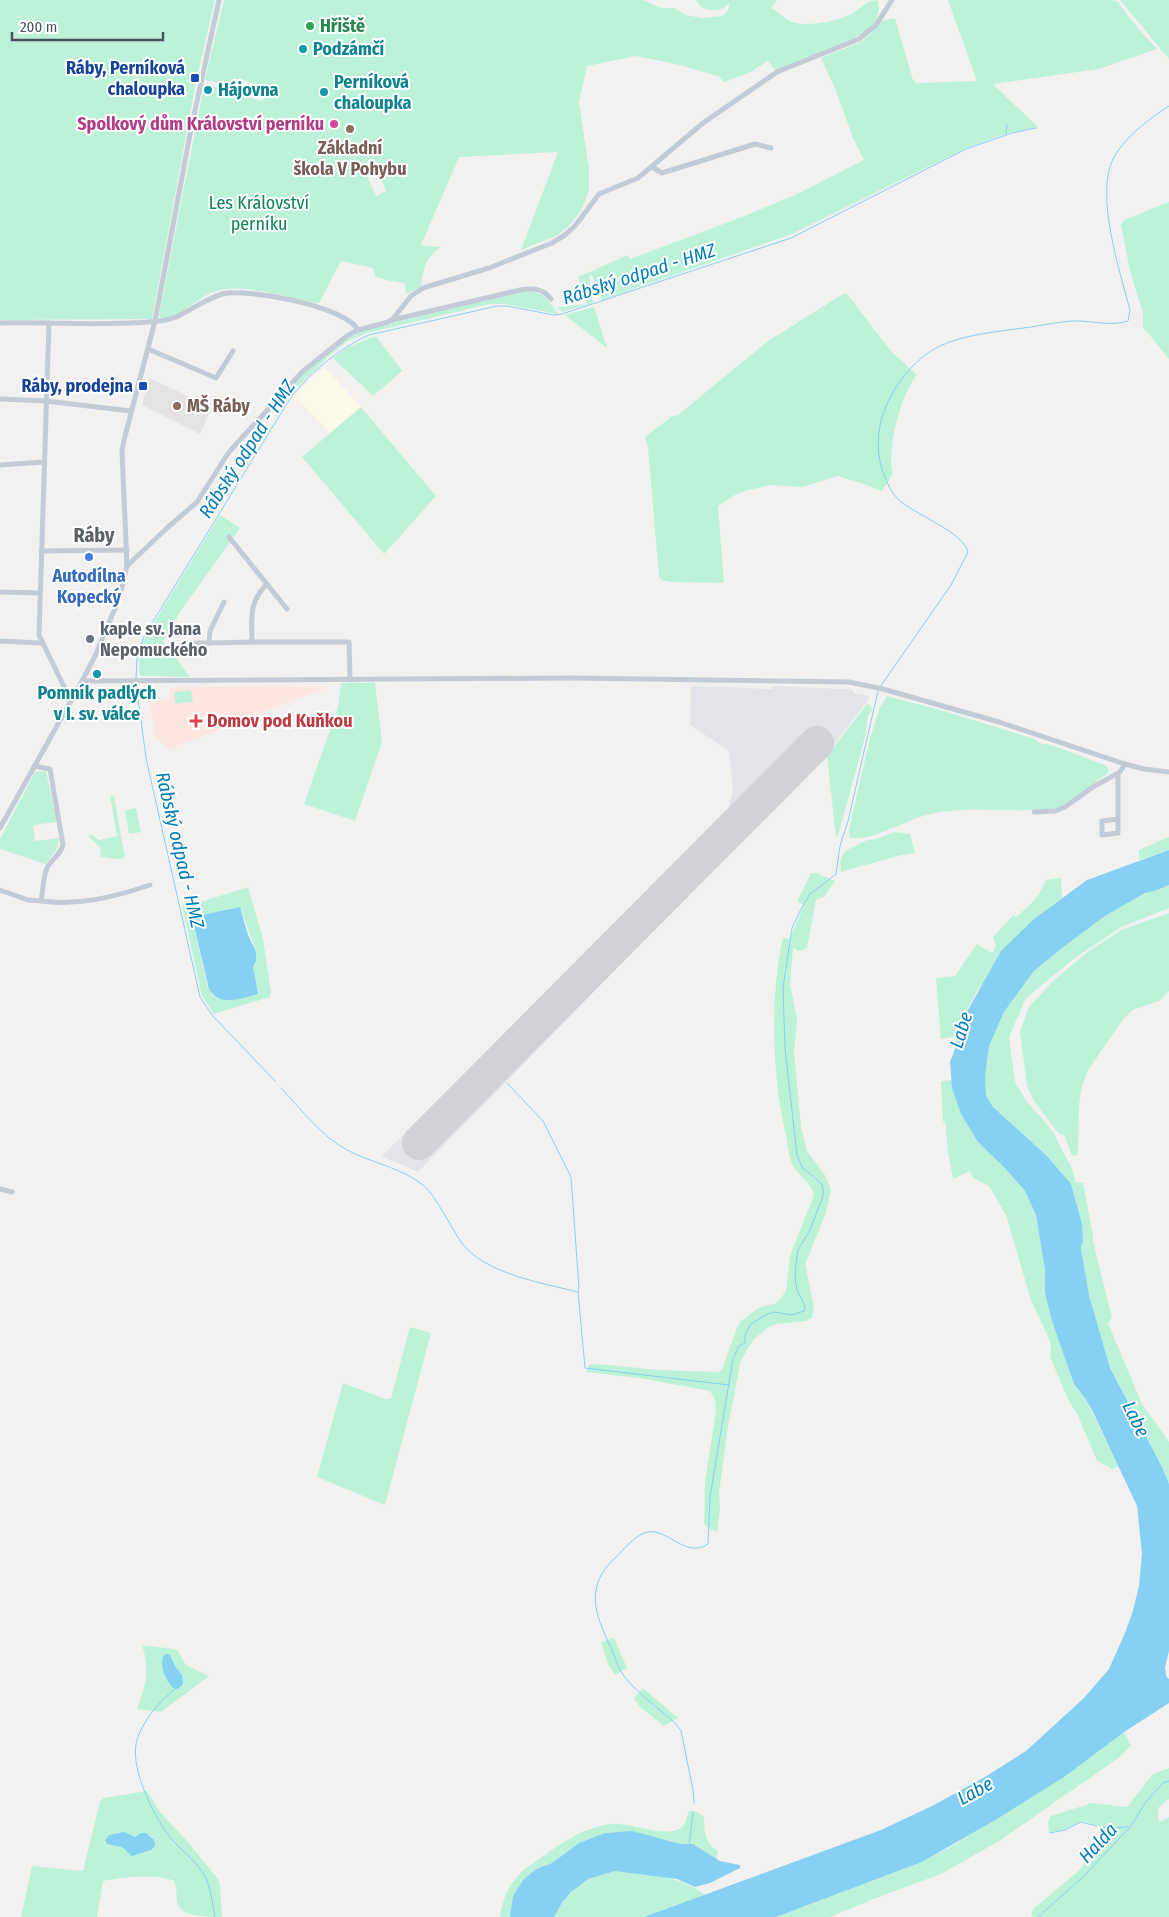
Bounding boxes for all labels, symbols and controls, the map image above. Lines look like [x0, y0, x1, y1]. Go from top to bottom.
scale bar [12, 10, 164, 42]
place label: Hřiště [320, 15, 365, 37]
text: 200 m [20, 18, 57, 36]
marker: Hřiště [304, 20, 316, 32]
place label: Podzámčí [313, 38, 385, 60]
marker: Podzámčí [297, 43, 309, 55]
place label: Ráby, Perníková chaloupka [66, 57, 185, 100]
place label: Perníková chaloupka [334, 71, 411, 114]
marker: Ráby, Perníková chaloupka [189, 72, 201, 84]
place label: Hájovna [218, 79, 279, 101]
marker: Hájovna [202, 84, 214, 96]
marker: Perníková chaloupka [318, 86, 330, 98]
place label: Spolkový dům Království perníku [77, 113, 324, 135]
marker: Spolkový dům Království perníku [328, 118, 340, 130]
marker: Základní škola V Pohybu [344, 123, 356, 135]
place label: Základní škola V Pohybu [293, 137, 407, 180]
park label: Les Království perníku [209, 192, 310, 235]
water label: Rábský odpad - HMZ [560, 238, 720, 310]
place label: Ráby, prodejna [21, 375, 133, 397]
water label: Rábský odpad - HMZ [194, 375, 301, 522]
marker: Ráby, prodejna [137, 380, 149, 392]
place label: MŠ Ráby [187, 394, 250, 417]
marker: MŠ Ráby [171, 400, 183, 412]
district label: Ráby [73, 523, 115, 547]
marker: Autodílna Kopecký [83, 551, 95, 563]
place label: Autodílna Kopecký [51, 565, 126, 608]
place label: kaple sv. Jana Nepomuckého [100, 618, 208, 661]
marker: kaple sv. Jana Nepomuckého [84, 633, 96, 645]
marker: Pomník padlých v I. sv. válce [91, 668, 103, 680]
place label: Pomník padlých v I. sv. válce [38, 682, 156, 725]
place label: Domov pod Kuňkou [207, 710, 353, 732]
marker: Domov pod Kuňkou [189, 714, 203, 728]
water label: Rábský odpad - HMZ [151, 770, 209, 931]
water label: Labe [945, 1009, 977, 1051]
water label: Labe [1118, 1397, 1154, 1441]
water label: Labe [953, 1772, 997, 1810]
water label: Halda [1074, 1818, 1122, 1868]

